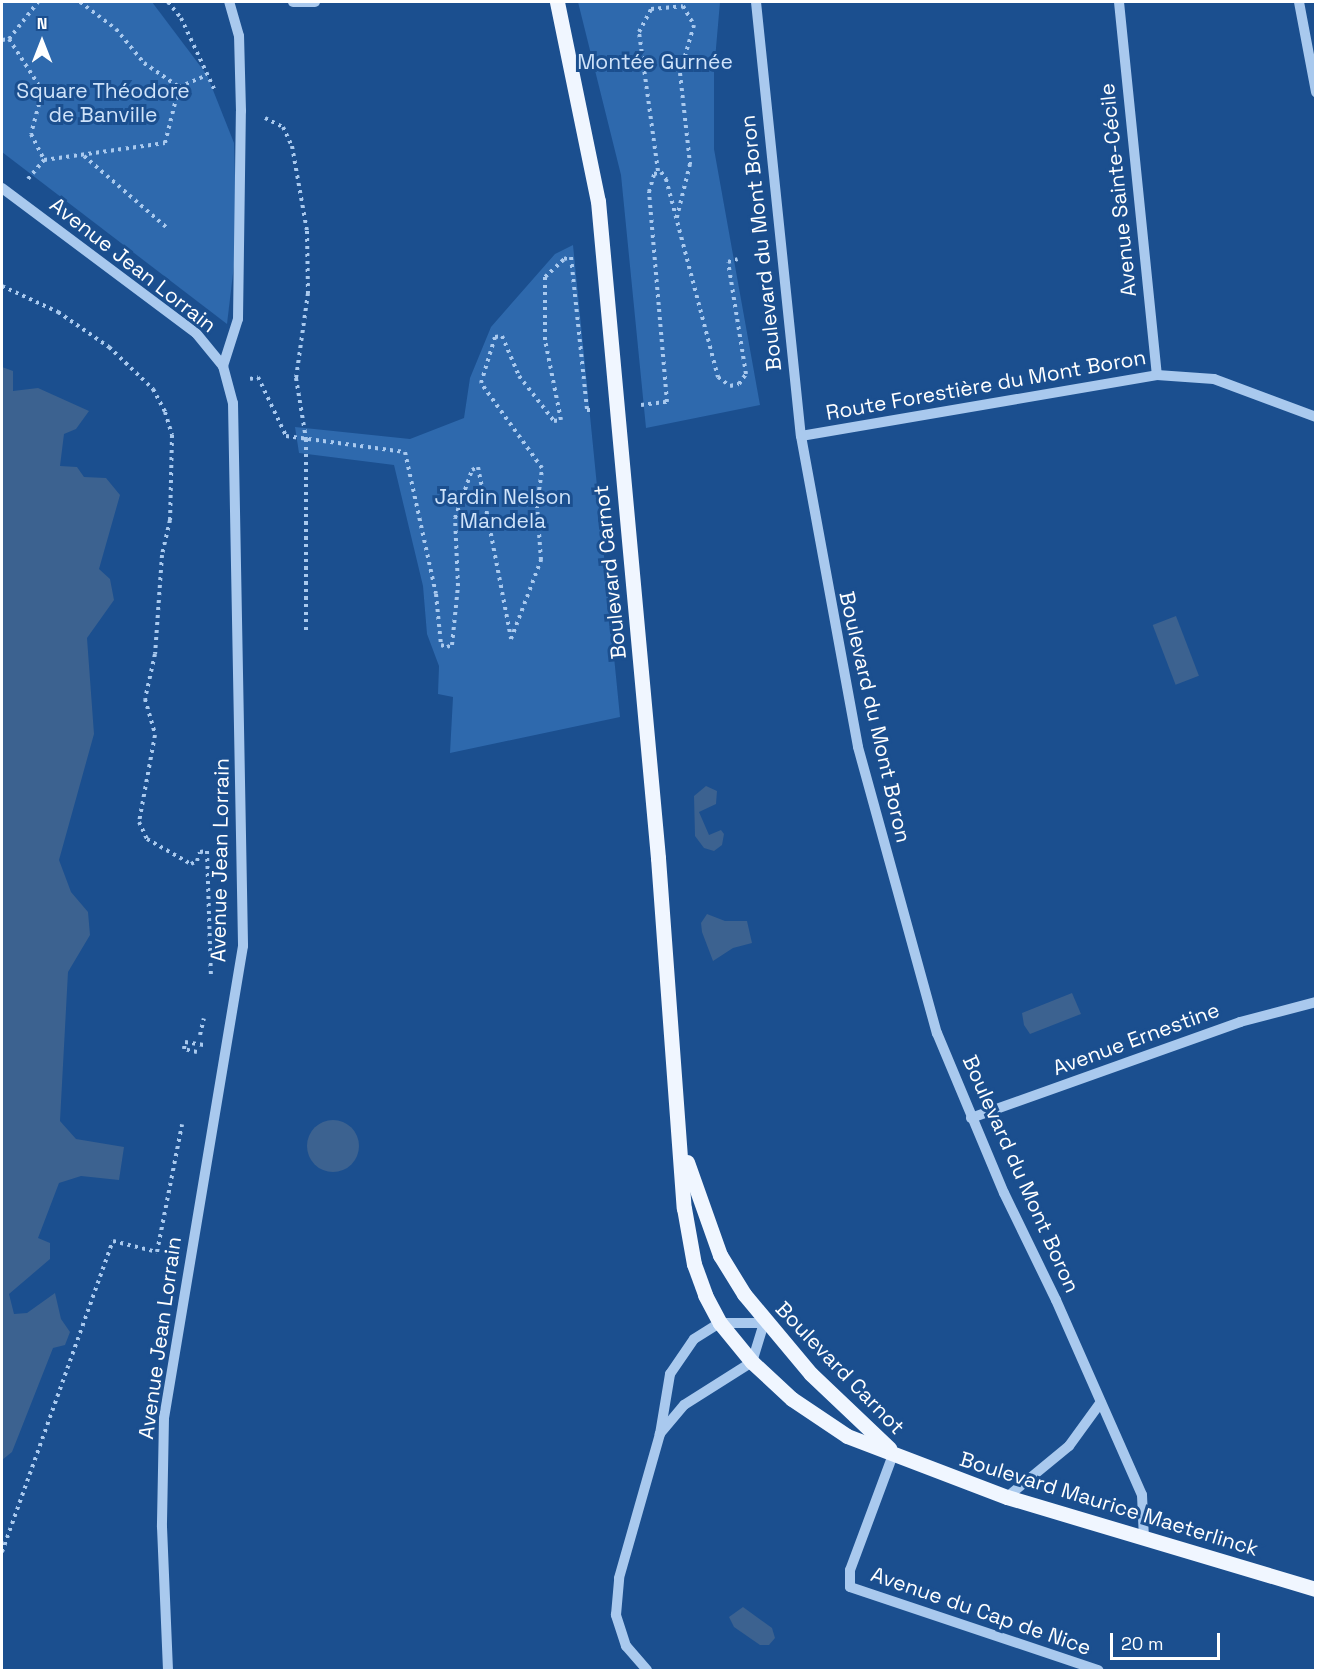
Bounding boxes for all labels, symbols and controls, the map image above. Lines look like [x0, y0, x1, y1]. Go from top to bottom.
north arrow [12, 12, 72, 72]
text: N [37, 13, 47, 34]
park label: Montée Gurnée [577, 49, 733, 75]
park label: Square Théodore de Banville [16, 78, 190, 128]
street label: Avenue Sainte-Cécile [1094, 82, 1142, 298]
street label: Boulevard du Mont Boron [735, 114, 787, 372]
street label: Avenue Jean Lorrain [45, 192, 221, 338]
street label: Route Forestière du Mont Boron [824, 344, 1148, 426]
park label: Jardin Nelson Mandela [435, 484, 571, 534]
street label: Boulevard Carnot [588, 484, 632, 660]
street label: Boulevard du Mont Boron [834, 589, 916, 845]
street label: Avenue Jean Lorrain [206, 758, 234, 962]
street label: Avenue Ernestine [1049, 997, 1223, 1081]
street label: Boulevard du Mont Boron [957, 1051, 1085, 1297]
street label: Avenue Jean Lorrain [133, 1235, 187, 1441]
street label: Boulevard Carnot [770, 1296, 910, 1440]
street label: Boulevard Maurice Maeterlinck [956, 1446, 1262, 1562]
street label: Avenue du Cap de Nice [868, 1561, 1094, 1661]
scale bar [1113, 1621, 1222, 1659]
text: 20 m [1121, 1632, 1164, 1655]

